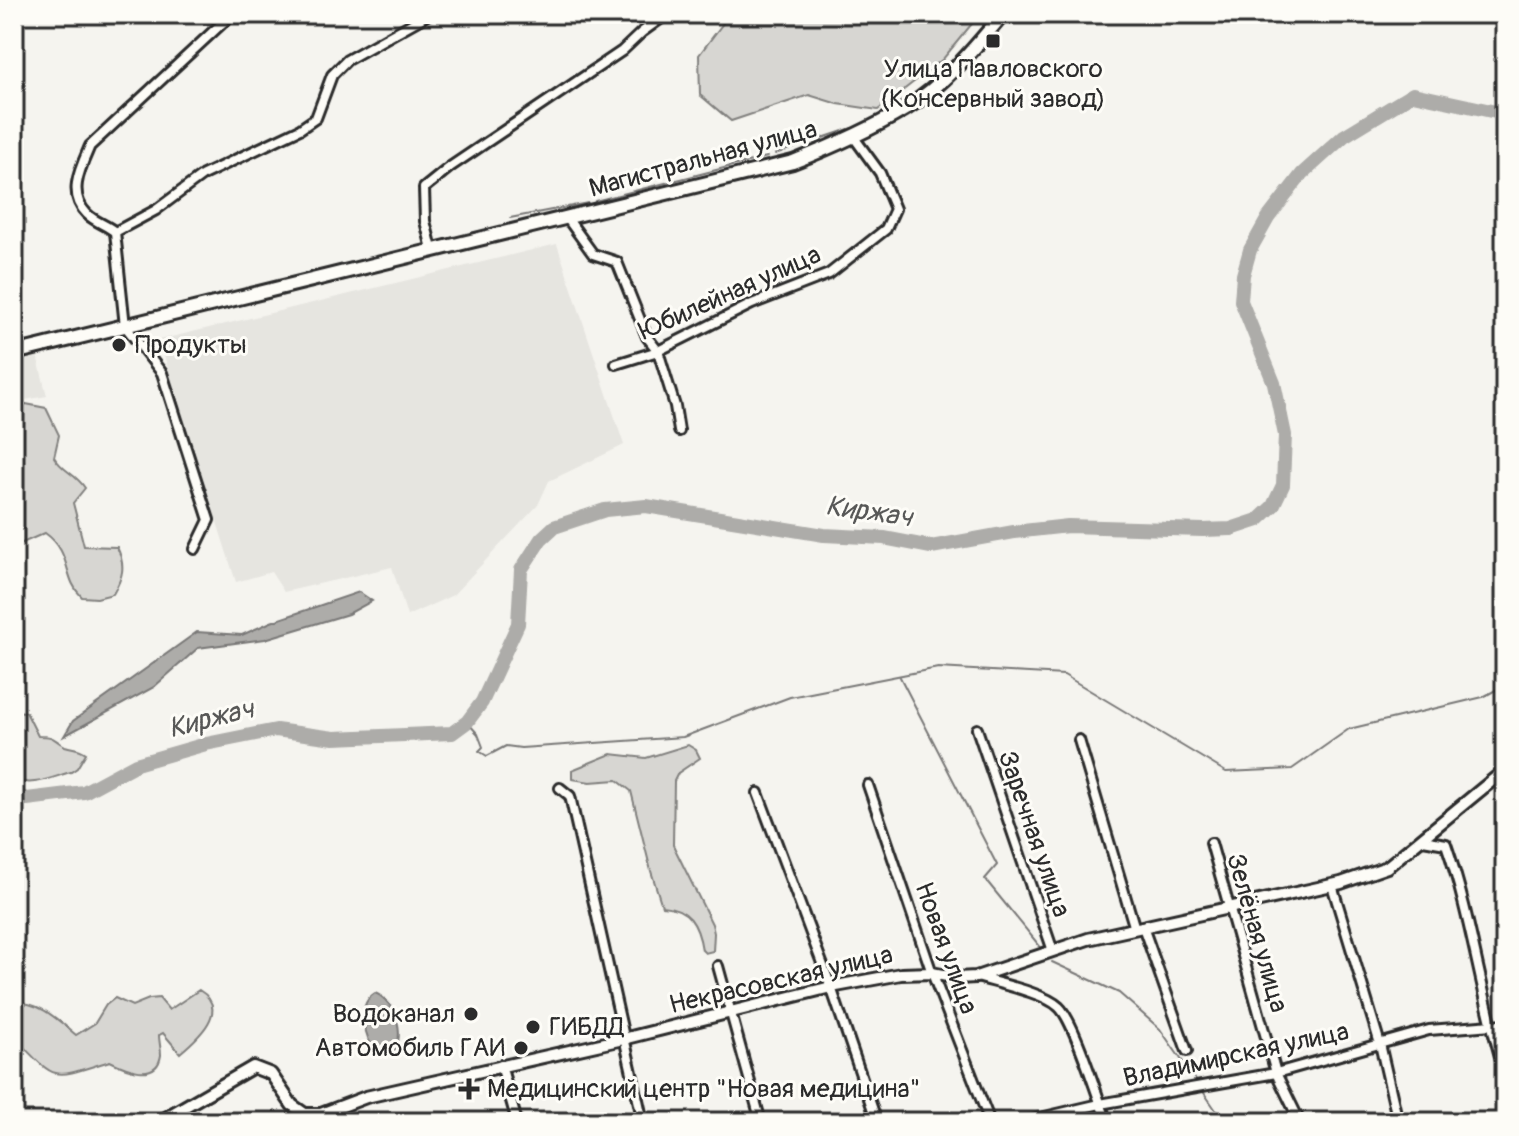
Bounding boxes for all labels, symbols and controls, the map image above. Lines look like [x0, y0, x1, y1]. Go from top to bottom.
marker: Улица Павловского (Консервный завод) [984, 32, 1002, 50]
place label: Улица Павловского (Консервный завод) [880, 53, 1106, 115]
street label: Магистральная улица [586, 113, 820, 205]
street label: Юбилейная улица [634, 239, 826, 347]
place label: Продукты [135, 329, 247, 361]
marker: Продукты [110, 336, 128, 354]
water label: Киржач [824, 489, 916, 536]
water label: Киржач [165, 691, 259, 746]
street label: Заречная улица [991, 747, 1077, 921]
street label: Зелёная улица [1219, 850, 1295, 1016]
street label: Новая улица [907, 878, 985, 1018]
street label: Некрасовская улица [666, 939, 896, 1021]
place label: Водоканал [333, 998, 455, 1030]
marker: Водоканал [462, 1005, 480, 1023]
place label: ГИБДД [549, 1011, 624, 1043]
street label: Владимирская улица [1120, 1015, 1352, 1095]
marker: ГИБДД [524, 1018, 542, 1036]
place label: Автомобиль ГАИ [315, 1032, 505, 1064]
marker: Автомобиль ГАИ [512, 1039, 530, 1057]
place label: Медицинский центр "Новая медицина" [487, 1073, 920, 1105]
marker: Медицинский центр "Новая медицина" [458, 1078, 480, 1100]

